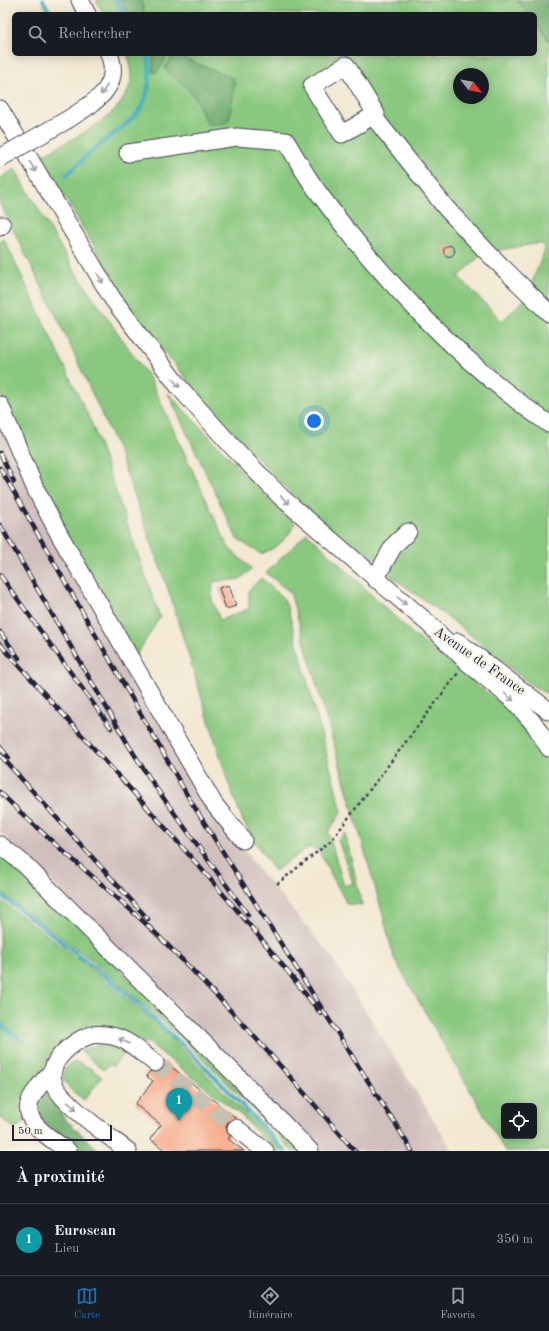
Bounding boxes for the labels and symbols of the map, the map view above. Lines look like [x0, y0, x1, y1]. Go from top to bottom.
north arrow [453, 68, 489, 104]
one-way arrow [100, 85, 109, 96]
one-way arrow [30, 161, 38, 173]
one-way arrow [97, 272, 105, 284]
one-way arrow [172, 378, 181, 389]
your location [304, 411, 324, 431]
one-way arrow [280, 496, 291, 505]
one-way arrow [397, 597, 407, 606]
street label: Avenue de France [431, 624, 528, 698]
one-way arrow [504, 693, 515, 702]
one-way arrow [118, 1037, 130, 1044]
pin: 1 [166, 1088, 192, 1121]
one-way arrow [67, 1101, 78, 1110]
scale bar [12, 1123, 112, 1142]

